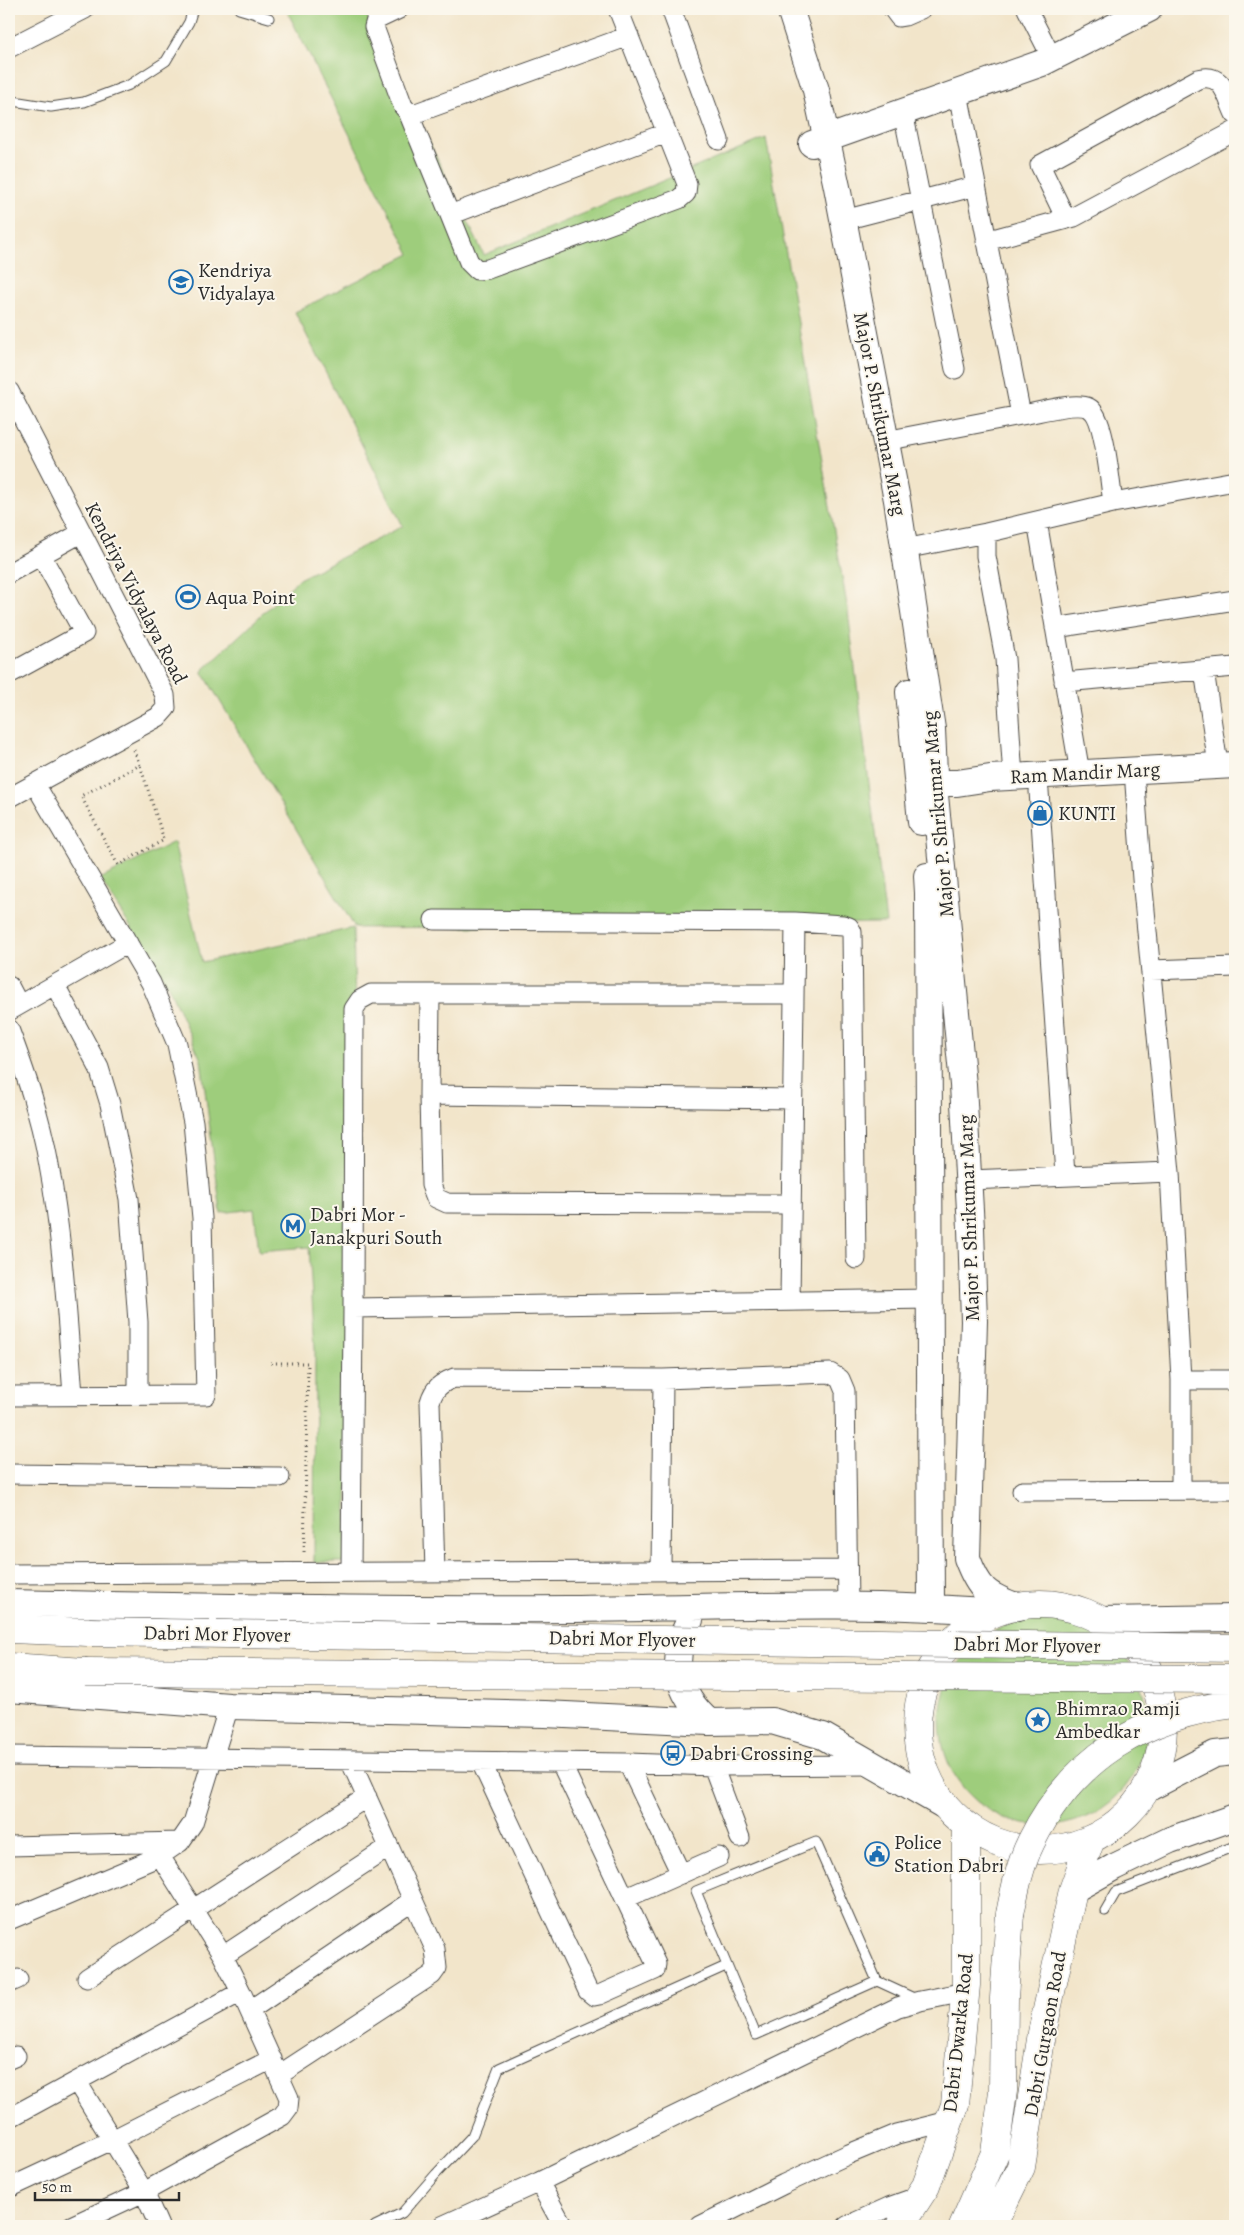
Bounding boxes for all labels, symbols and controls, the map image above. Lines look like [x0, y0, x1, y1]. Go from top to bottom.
place label: Kendriya Vidyalaya [197, 257, 276, 307]
school or university icon: Kendriya Vidyalaya [168, 269, 194, 295]
street label: Major P. Shrikumar Marg [847, 310, 913, 518]
street label: Kendriya Vidyalaya Road [78, 497, 194, 689]
sports icon: Aqua Point [175, 584, 201, 610]
place label: Aqua Point [205, 584, 295, 611]
street label: Major P. Shrikumar Marg [916, 710, 960, 918]
street label: Ram Mandir Marg [1009, 756, 1161, 790]
shop icon: KUNTI [1027, 800, 1053, 826]
place label: KUNTI [1058, 800, 1116, 827]
street label: Major P. Shrikumar Marg [952, 1114, 986, 1322]
place label: Dabri Mor - Janakpuri South [310, 1201, 443, 1251]
metro station icon: Dabri Mor - Janakpuri South [280, 1213, 306, 1239]
street label: Dabri Mor Flyover [143, 1619, 291, 1649]
street label: Dabri Mor Flyover [548, 1624, 696, 1654]
street label: Dabri Mor Flyover [953, 1630, 1101, 1660]
place label: Bhimrao Ramji Ambedkar [1055, 1695, 1180, 1745]
place icon: Bhimrao Ramji Ambedkar [1025, 1707, 1051, 1733]
bus stop icon: Dabri Crossing [660, 1740, 686, 1766]
place label: Dabri Crossing [690, 1740, 813, 1767]
place label: Police Station Dabri [894, 1829, 1004, 1879]
public building icon: Police Station Dabri [864, 1841, 890, 1867]
street label: Dabri Gurgaon Road [1017, 1949, 1073, 2119]
street label: Dabri Dwarka Road [936, 1952, 980, 2114]
scale bar [35, 2170, 179, 2202]
text: 50 m [42, 2177, 72, 2197]

